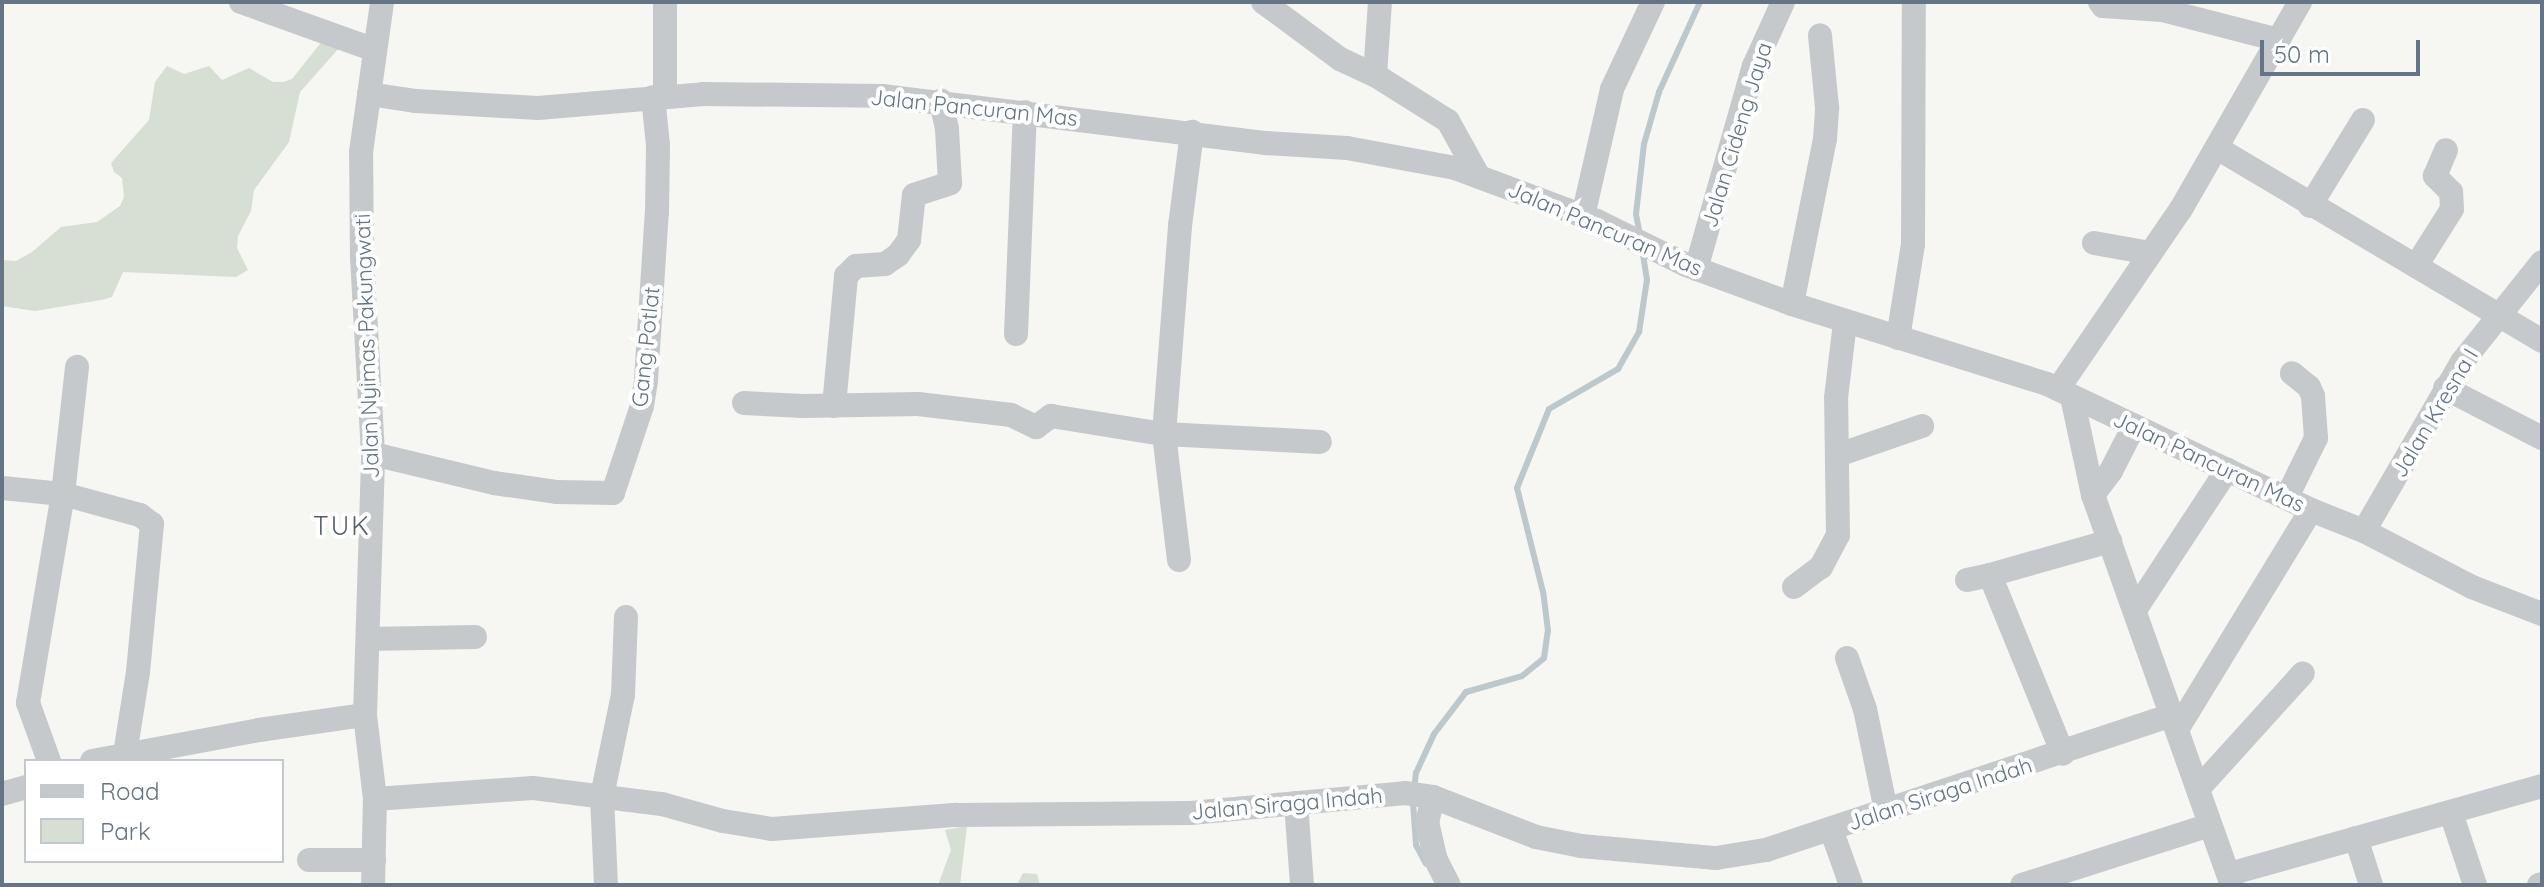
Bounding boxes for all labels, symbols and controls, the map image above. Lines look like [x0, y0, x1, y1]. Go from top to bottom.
scale bar [2264, 24, 2424, 74]
street label: Jalan Cideng Jaya [1696, 39, 1778, 231]
text: 50 m [2274, 39, 2330, 69]
street label: Jalan Pancuran Mas [869, 84, 1079, 132]
street label: Jalan Pancuran Mas [1504, 176, 1706, 282]
street label: Jalan Nyimas Pakungwati [349, 213, 385, 479]
street label: Gang Potlat [627, 286, 665, 408]
street label: Jalan Kresna I [2386, 344, 2484, 482]
street label: Jalan Pancuran Mas [2109, 406, 2309, 518]
district label: TUK [313, 510, 371, 542]
street label: Jalan Siraga Indah [1845, 752, 2035, 836]
legend [24, 759, 284, 863]
text: Road [100, 776, 160, 806]
street label: Jalan Siraga Indah [1190, 782, 1384, 826]
text: Park [100, 816, 151, 846]

